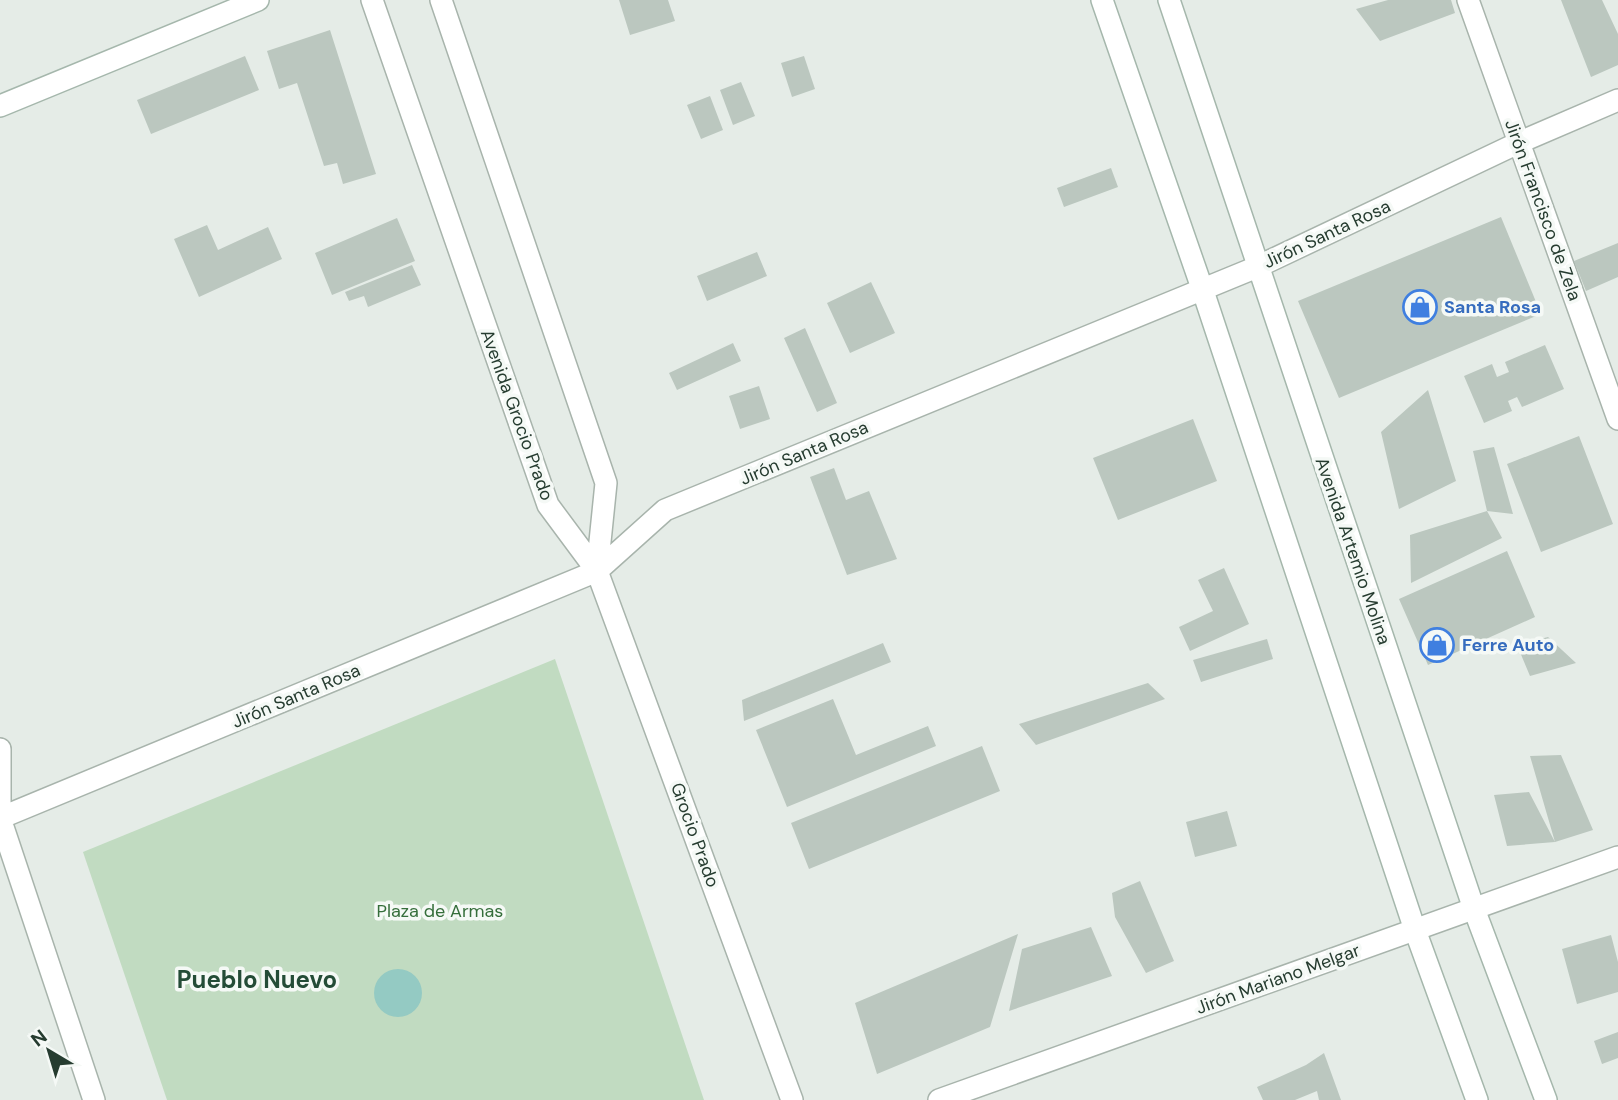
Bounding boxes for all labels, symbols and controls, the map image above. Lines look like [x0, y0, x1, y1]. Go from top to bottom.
street label: Jirón Francisco de Zela [1499, 116, 1587, 304]
street label: Jirón Santa Rosa [1260, 194, 1394, 274]
shop icon: Santa Rosa [1401, 288, 1439, 326]
place label: Santa Rosa [1444, 295, 1541, 319]
street label: Avenida Grocio Prado [475, 326, 559, 504]
street label: Jirón Santa Rosa [736, 415, 872, 491]
street label: Avenida Artemio Molina [1310, 454, 1396, 648]
shop icon: Ferre Auto [1418, 626, 1456, 664]
place label: Ferre Auto [1462, 633, 1554, 657]
street label: Jirón Santa Rosa [228, 658, 364, 734]
street label: Grocio Prado [665, 779, 725, 891]
park label: Plaza de Armas [377, 899, 503, 923]
street label: Jirón Mariano Melgar [1193, 938, 1364, 1020]
district label: Pueblo Nuevo [177, 964, 337, 995]
north arrow [14, 1016, 84, 1086]
text: N [26, 1024, 52, 1052]

